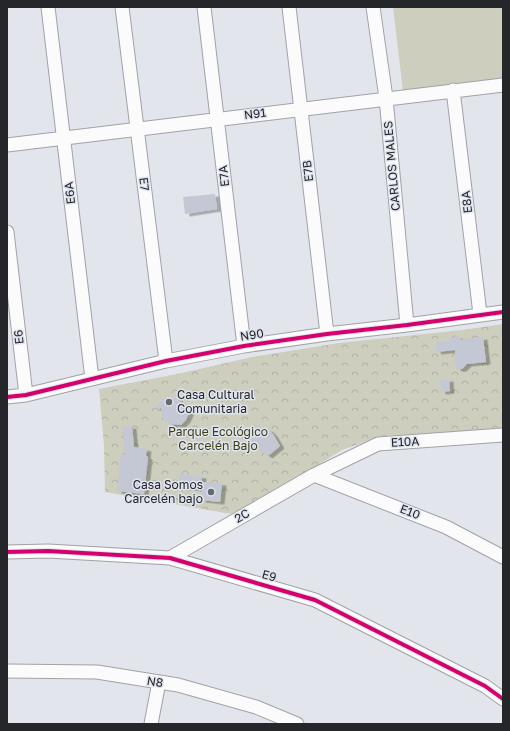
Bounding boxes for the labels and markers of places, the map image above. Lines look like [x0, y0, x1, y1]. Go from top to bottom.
place label: Casa Cultural Comunitaria [177, 387, 255, 416]
marker: Casa Cultural Comunitaria [164, 397, 174, 407]
place label: Casa Somos Carcelén bajo [124, 477, 203, 506]
marker: Casa Somos Carcelén bajo [206, 487, 216, 497]

